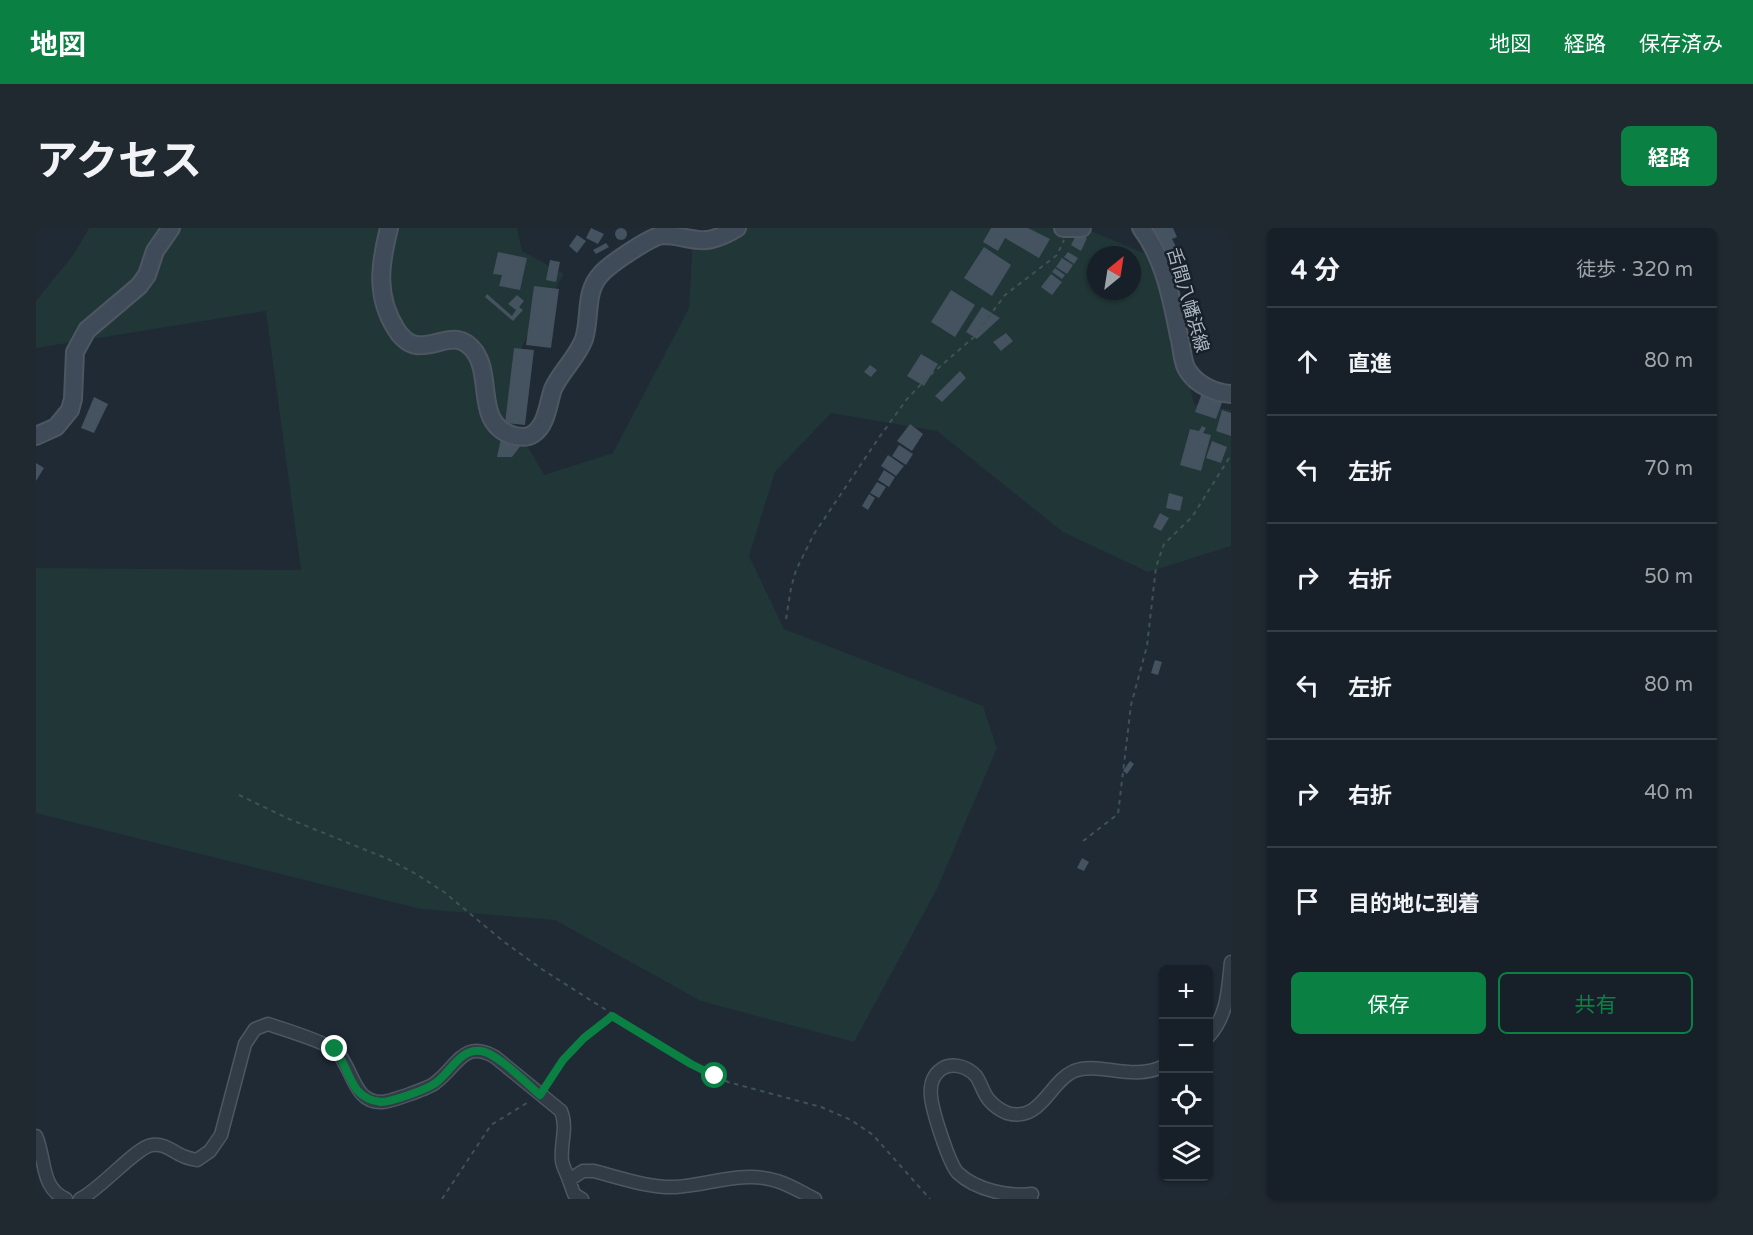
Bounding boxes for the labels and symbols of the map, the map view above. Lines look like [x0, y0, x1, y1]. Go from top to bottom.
street label: 舌間八幡浜線 [1163, 245, 1213, 355]
north arrow [1087, 246, 1141, 300]
route end [321, 1035, 347, 1061]
route start [701, 1062, 727, 1088]

